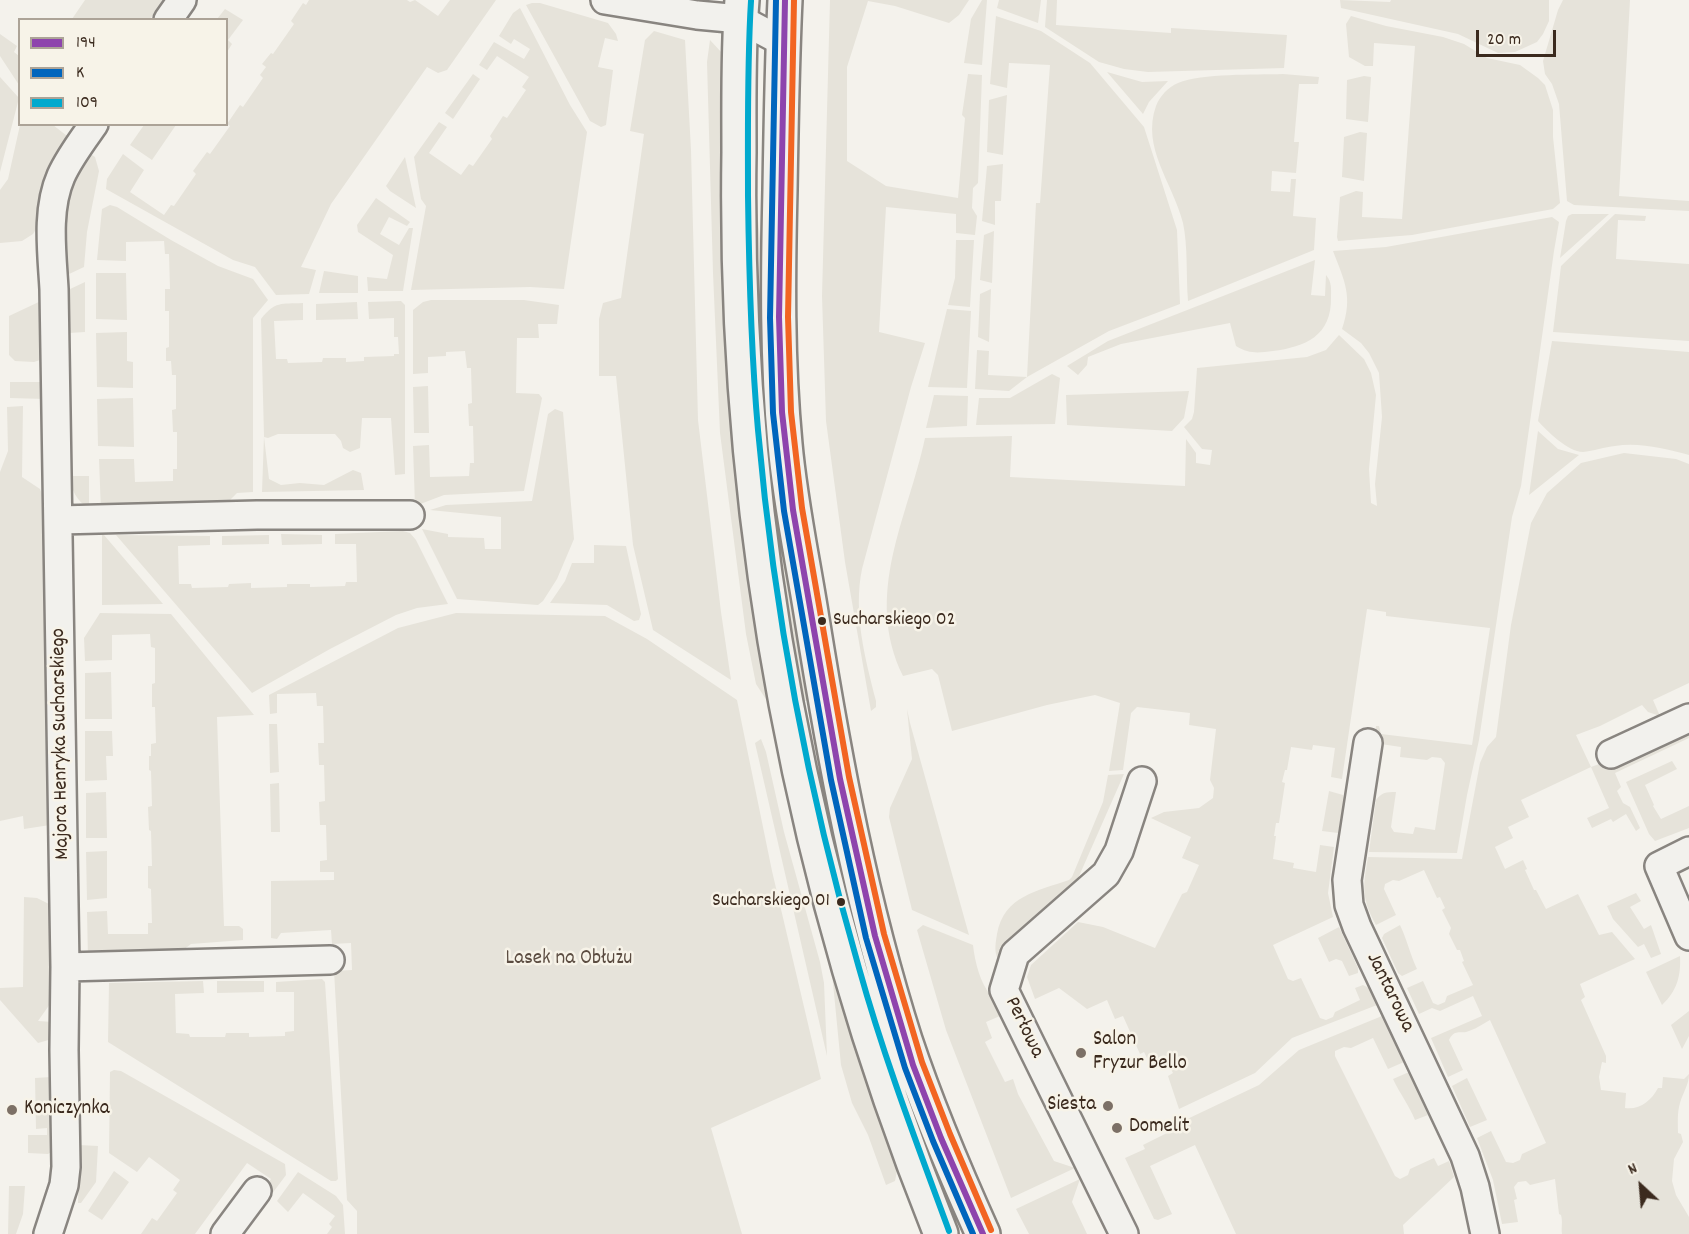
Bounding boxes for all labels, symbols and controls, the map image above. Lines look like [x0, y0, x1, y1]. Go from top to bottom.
legend [18, 18, 228, 126]
scale bar [1479, 18, 1558, 56]
text: 20 m [1487, 28, 1521, 53]
text: 194 [76, 31, 96, 56]
text: K [76, 61, 84, 86]
text: 109 [76, 91, 98, 116]
place label: Sucharskiego 02 [833, 609, 955, 633]
marker: Sucharskiego 02 [816, 615, 828, 627]
street label: Majora Henryka Sucharskiego [47, 628, 77, 860]
place label: Sucharskiego 01 [712, 890, 830, 914]
marker: Sucharskiego 01 [835, 896, 847, 908]
park label: Lasek na Obłużu [506, 947, 632, 973]
street label: Jantarowa [1359, 949, 1419, 1037]
street label: Perłowa [998, 993, 1048, 1063]
place label: Salon Fryzur Bello [1093, 1028, 1187, 1078]
marker: Salon Fryzur Bello [1074, 1046, 1088, 1060]
place label: Siesta [1047, 1093, 1096, 1119]
place label: Koniczynka [24, 1097, 110, 1123]
marker: Siesta [1101, 1099, 1115, 1113]
marker: Koniczynka [5, 1103, 19, 1117]
place label: Domelit [1129, 1115, 1189, 1141]
marker: Domelit [1110, 1121, 1124, 1135]
north arrow [1611, 1156, 1671, 1216]
text: N [1624, 1157, 1641, 1181]

